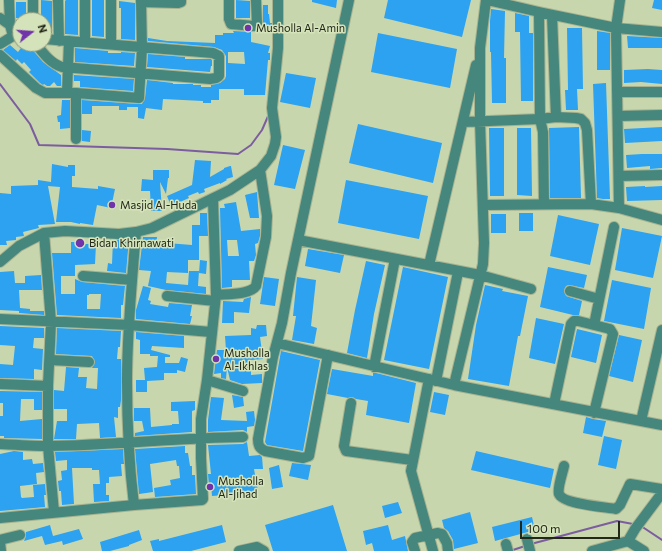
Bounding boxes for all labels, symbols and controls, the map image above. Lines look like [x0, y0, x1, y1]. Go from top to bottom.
north arrow [12, 12, 52, 52]
place label: Musholla Al-Amin [256, 21, 345, 35]
text: N [36, 23, 50, 34]
marker: Musholla Al-Amin [243, 23, 253, 33]
place label: Masjid Al-Huda [120, 198, 197, 212]
marker: Masjid Al-Huda [107, 200, 117, 210]
place label: Bidan Khirnawati [89, 236, 174, 250]
marker: Bidan Khirnawati [74, 237, 86, 249]
place label: Musholla Al-Ikhlas [224, 346, 270, 372]
marker: Musholla Al-Ikhlas [211, 354, 221, 364]
place label: Musholla Al-Jihad [218, 474, 264, 500]
marker: Musholla Al-Jihad [205, 482, 215, 492]
scale bar [522, 513, 622, 539]
text: 100 m [527, 521, 561, 535]

